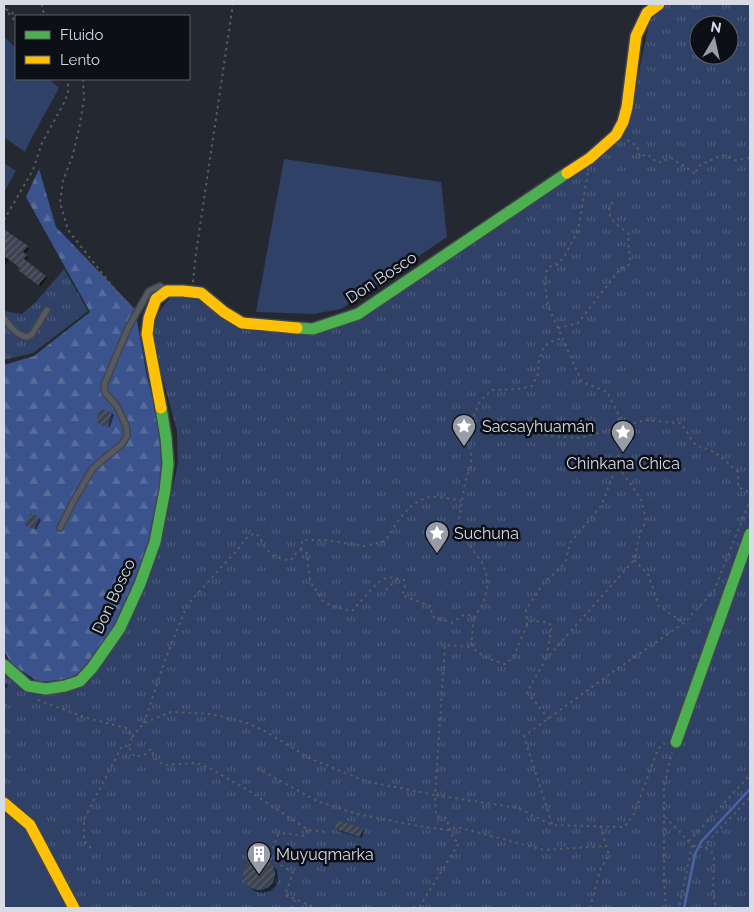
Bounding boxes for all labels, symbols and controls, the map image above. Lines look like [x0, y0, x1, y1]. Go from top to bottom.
legend [15, 15, 190, 80]
north arrow [689, 15, 739, 65]
text: N [710, 18, 723, 36]
text: Fluido [60, 26, 103, 44]
text: Lento [60, 51, 100, 69]
street label: Don Bosco [342, 248, 420, 307]
place icon: Sacsayhuamán [451, 413, 477, 447]
place label: Sacsayhuamán [482, 417, 594, 436]
place icon: Chinkana Chica [610, 419, 636, 453]
place label: Chinkana Chica [566, 454, 680, 473]
place icon: Suchuna [424, 520, 450, 554]
place label: Suchuna [454, 524, 519, 543]
street label: Don Bosco [88, 556, 139, 637]
building icon: Muyuqmarka [246, 841, 272, 875]
place label: Muyuqmarka [276, 845, 374, 864]

